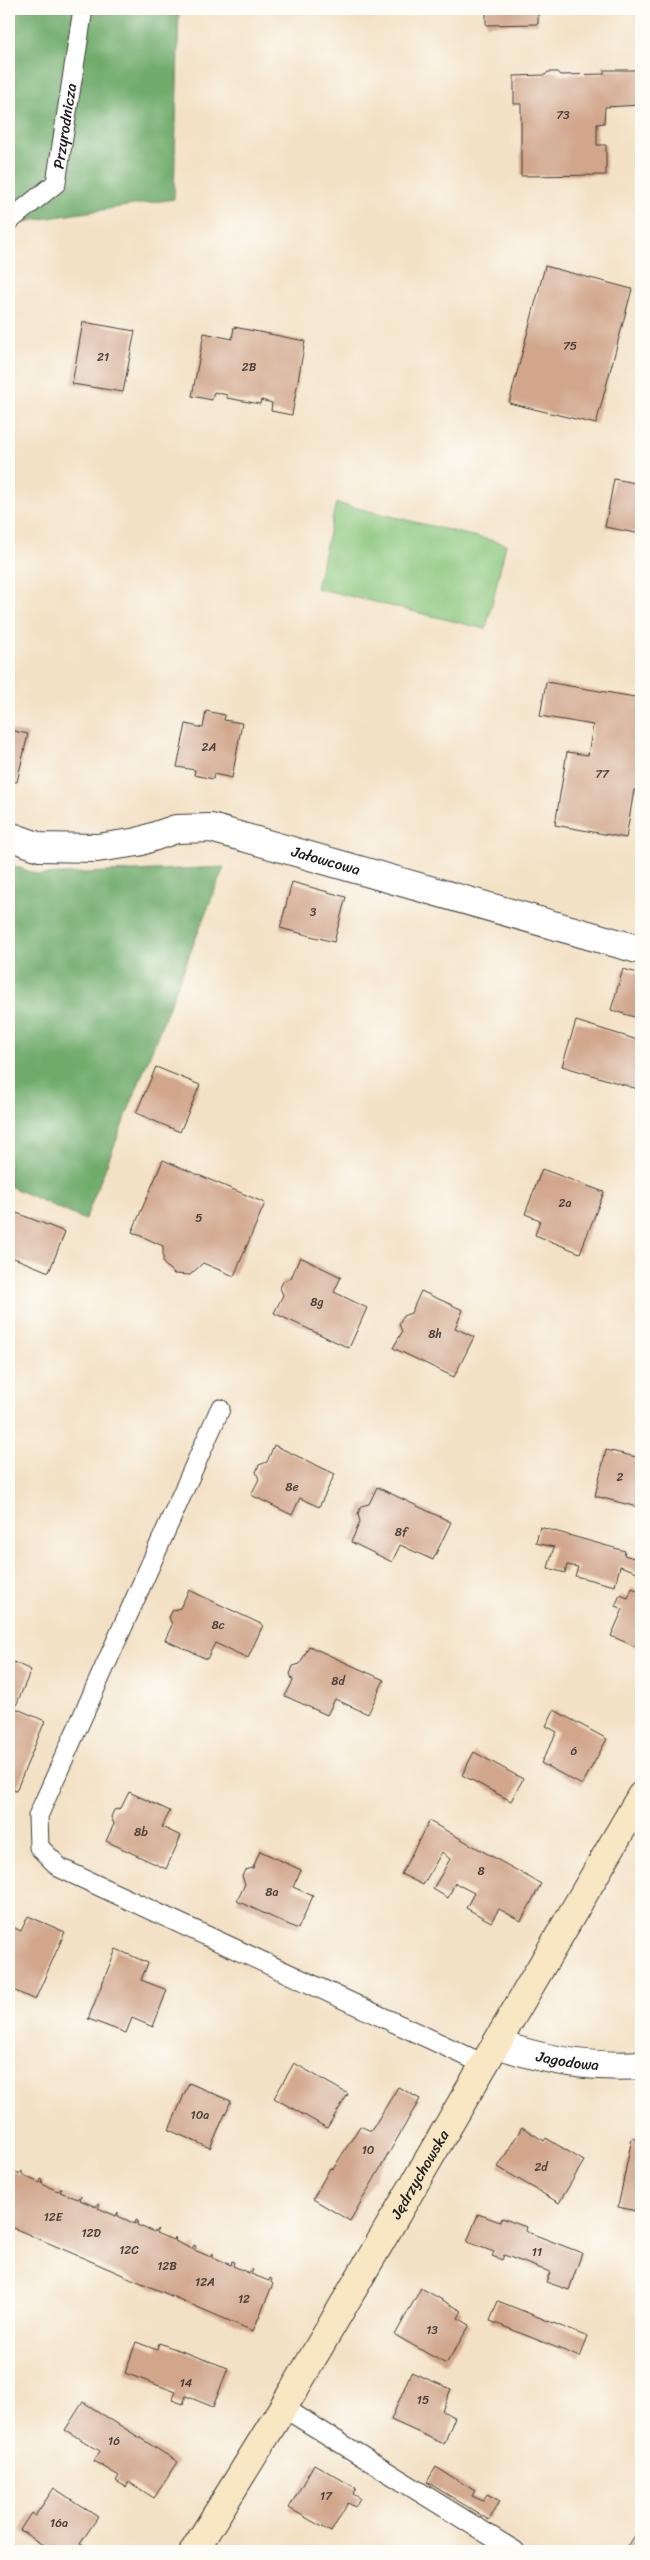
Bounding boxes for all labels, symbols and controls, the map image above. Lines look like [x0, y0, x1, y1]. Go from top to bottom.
street label: Przyrodnicza [45, 81, 84, 171]
house number: 73 [556, 104, 570, 126]
house number: 75 [563, 335, 577, 357]
house number: 21 [97, 346, 109, 368]
house number: 2B [242, 356, 257, 378]
house number: 2A [202, 736, 217, 758]
house number: 77 [595, 763, 610, 785]
street label: Jałowcowa [288, 838, 364, 883]
house number: 3 [310, 901, 317, 923]
house number: 2a [559, 1192, 571, 1214]
house number: 5 [195, 1207, 203, 1229]
house number: 8g [310, 1291, 324, 1313]
house number: 8h [428, 1323, 442, 1345]
house number: 2 [617, 1466, 624, 1488]
house number: 8e [285, 1476, 299, 1498]
house number: 8f [395, 1521, 409, 1543]
house number: 8c [211, 1614, 225, 1636]
house number: 8d [331, 1670, 346, 1692]
house number: 6 [571, 1740, 578, 1762]
house number: 8b [134, 1821, 148, 1843]
house number: 8 [477, 1860, 485, 1882]
house number: 8a [265, 1881, 279, 1903]
street label: Jagodowa [533, 2043, 600, 2078]
house number: 10a [191, 2104, 209, 2126]
street label: Jędrzychowska [383, 2125, 456, 2225]
house number: 10 [362, 2139, 375, 2161]
house number: 2d [534, 2156, 549, 2178]
house number: 12E [44, 2206, 64, 2228]
house number: 12D [81, 2222, 101, 2244]
house number: 12C [119, 2239, 139, 2261]
house number: 11 [532, 2241, 542, 2263]
house number: 12B [157, 2255, 177, 2277]
house number: 12A [195, 2271, 215, 2293]
house number: 12 [238, 2288, 250, 2310]
house number: 13 [426, 2319, 438, 2341]
house number: 14 [180, 2372, 193, 2394]
house number: 15 [417, 2389, 429, 2411]
house number: 16 [108, 2430, 120, 2452]
house number: 17 [320, 2485, 333, 2507]
house number: 16a [50, 2512, 68, 2534]

